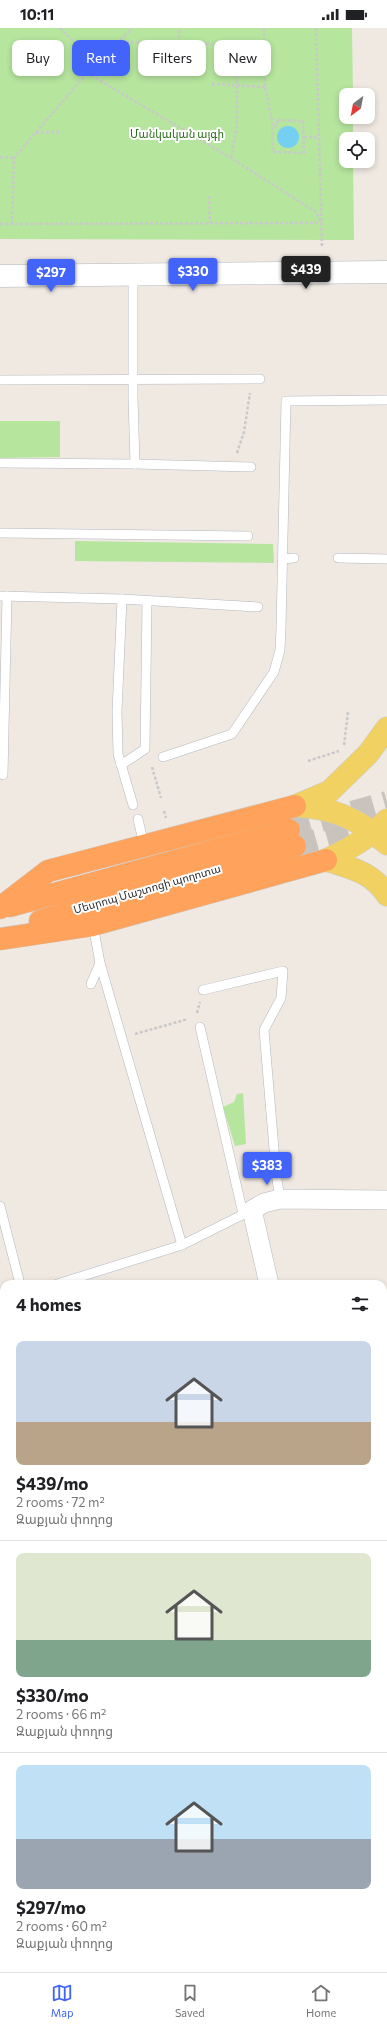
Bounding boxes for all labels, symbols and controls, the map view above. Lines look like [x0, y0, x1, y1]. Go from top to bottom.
text: 10:11 [20, 5, 54, 23]
chip: Buy [12, 40, 64, 76]
chip: Rent [72, 40, 130, 76]
chip: Filters [138, 40, 206, 76]
chip: New [214, 40, 271, 76]
north arrow [339, 88, 375, 124]
map controls [339, 88, 375, 168]
park label: Մանկական այգի [130, 127, 224, 141]
button: locate [339, 132, 375, 168]
pin: $439 [282, 256, 330, 290]
pin: $330 [169, 258, 217, 292]
pin: $297 [27, 259, 75, 293]
text: $439 [290, 261, 322, 277]
text: $330 [177, 263, 209, 279]
text: $297 [36, 264, 66, 280]
street label: Մեսրոպ Մաշտոցի պողոտա [72, 861, 222, 917]
pin: $383 [243, 1152, 291, 1186]
text: $383 [252, 1157, 282, 1173]
icon: filters [349, 1293, 371, 1315]
text: 4 homes [16, 1294, 81, 1315]
icon: home [158, 1367, 230, 1439]
text: $439/mo [16, 1473, 88, 1494]
text: 2 rooms · 72 m² [16, 1494, 105, 1510]
text: Զաքյան փողոց [16, 1511, 113, 1527]
icon: home [158, 1579, 230, 1651]
text: $330/mo [16, 1685, 89, 1706]
text: 2 rooms · 66 m² [16, 1706, 106, 1722]
text: Զաքյան փողոց [16, 1723, 113, 1739]
icon: home [158, 1791, 230, 1863]
text: $297/mo [16, 1897, 86, 1918]
text: 2 rooms · 60 m² [16, 1918, 107, 1934]
text: Զաքյան փողոց [16, 1935, 113, 1951]
tab: Map [51, 1982, 73, 2019]
tab: Saved [175, 1982, 205, 2019]
tab: Home [306, 1982, 336, 2019]

